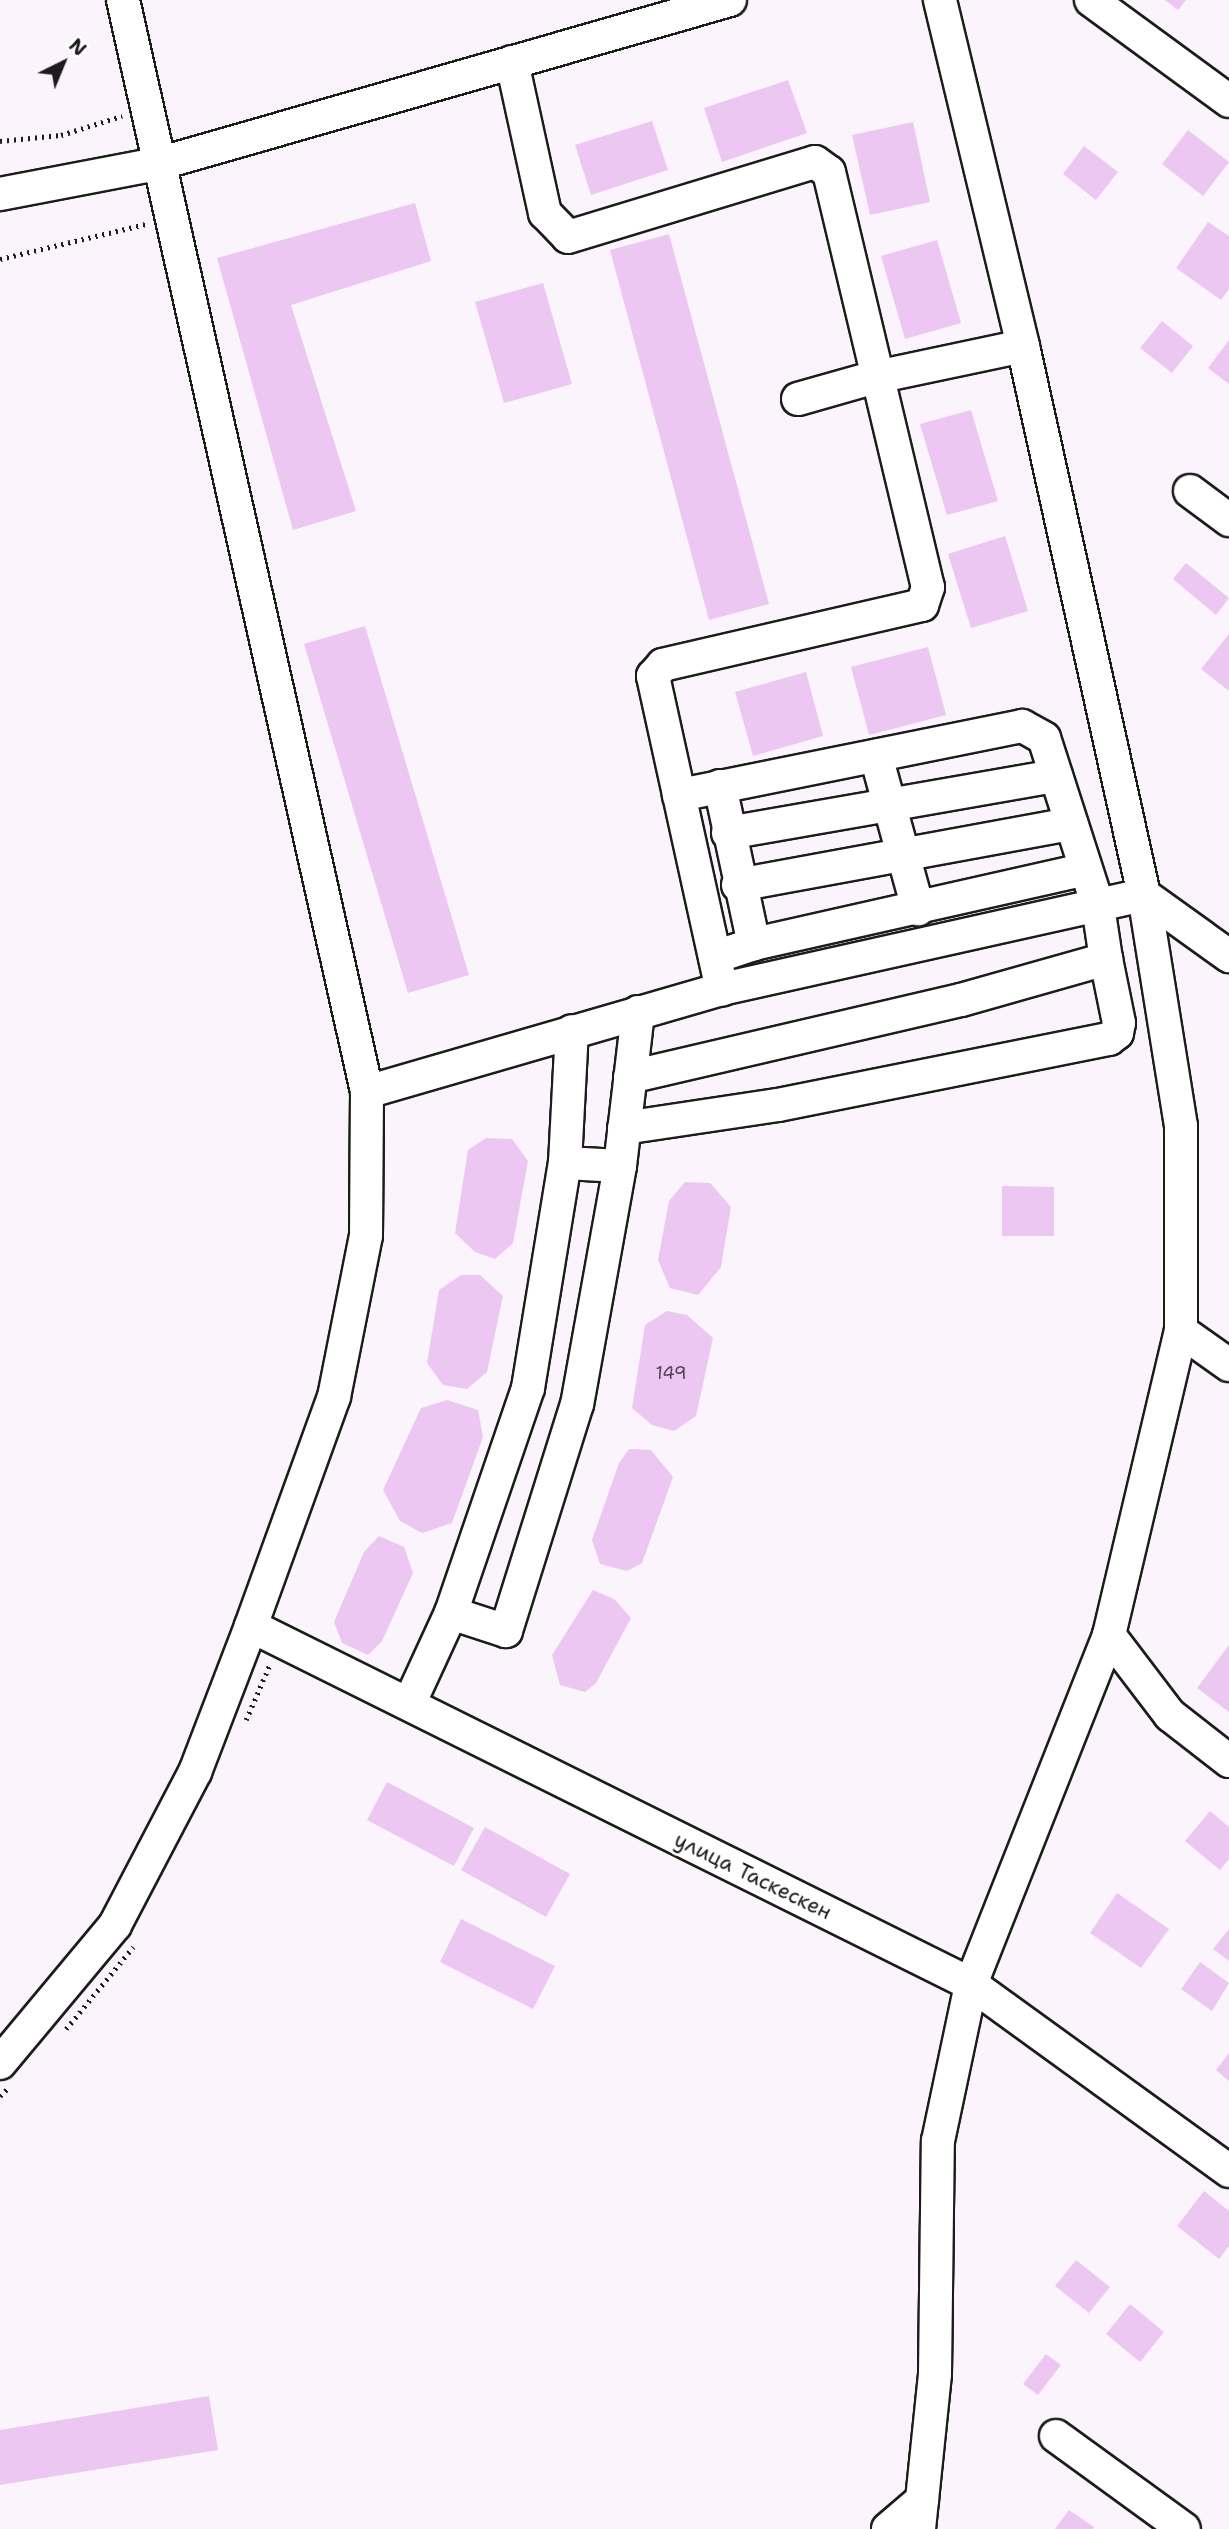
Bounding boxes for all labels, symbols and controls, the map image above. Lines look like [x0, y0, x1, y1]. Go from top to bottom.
north arrow [28, 28, 98, 98]
text: N [64, 33, 92, 62]
house number: 149 [655, 1362, 687, 1384]
street label: улица Таскескен [670, 1827, 836, 1925]

